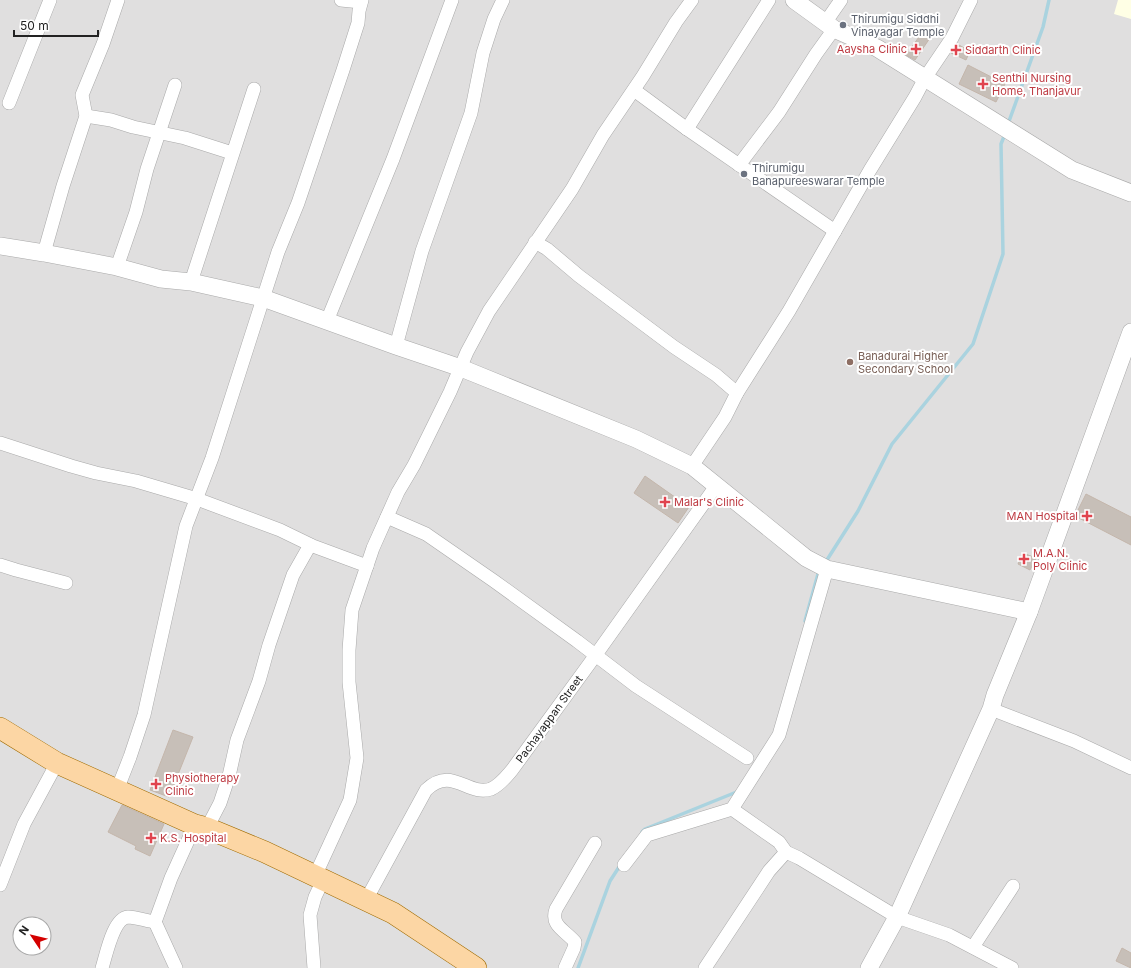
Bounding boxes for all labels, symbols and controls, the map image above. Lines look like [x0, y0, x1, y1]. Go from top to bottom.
scale bar [14, 12, 98, 38]
place label: Thirumigu Siddhi Vinayagar Temple [851, 12, 944, 39]
text: 50 m [20, 18, 49, 33]
marker: Thirumigu Siddhi Vinayagar Temple [838, 20, 848, 30]
place label: Aaysha Clinic [837, 42, 907, 56]
marker: Aaysha Clinic [910, 43, 922, 55]
place label: Siddarth Clinic [965, 43, 1041, 57]
marker: Siddarth Clinic [950, 44, 962, 56]
place label: Senthil Nursing Home, Thanjavur [992, 71, 1081, 98]
marker: Senthil Nursing Home, Thanjavur [977, 78, 989, 90]
place label: Thirumigu Banapureeswarar Temple [752, 161, 885, 188]
marker: Thirumigu Banapureeswarar Temple [739, 169, 749, 179]
place label: Banadurai Higher Secondary School [858, 349, 953, 376]
marker: Banadurai Higher Secondary School [845, 357, 855, 367]
place label: Malar's Clinic [674, 495, 744, 509]
marker: Malar's Clinic [659, 496, 671, 508]
place label: MAN Hospital [1007, 509, 1078, 523]
marker: MAN Hospital [1081, 510, 1093, 522]
place label: M.A.N. Poly Clinic [1033, 546, 1087, 573]
marker: M.A.N. Poly Clinic [1018, 553, 1030, 565]
street label: Pachayappan Street [513, 672, 586, 765]
place label: Physiotherapy Clinic [165, 771, 239, 798]
marker: Physiotherapy Clinic [150, 778, 162, 790]
place label: K.S. Hospital [160, 831, 226, 845]
marker: K.S. Hospital [145, 832, 157, 844]
north arrow [12, 916, 52, 956]
text: N [16, 923, 32, 938]

